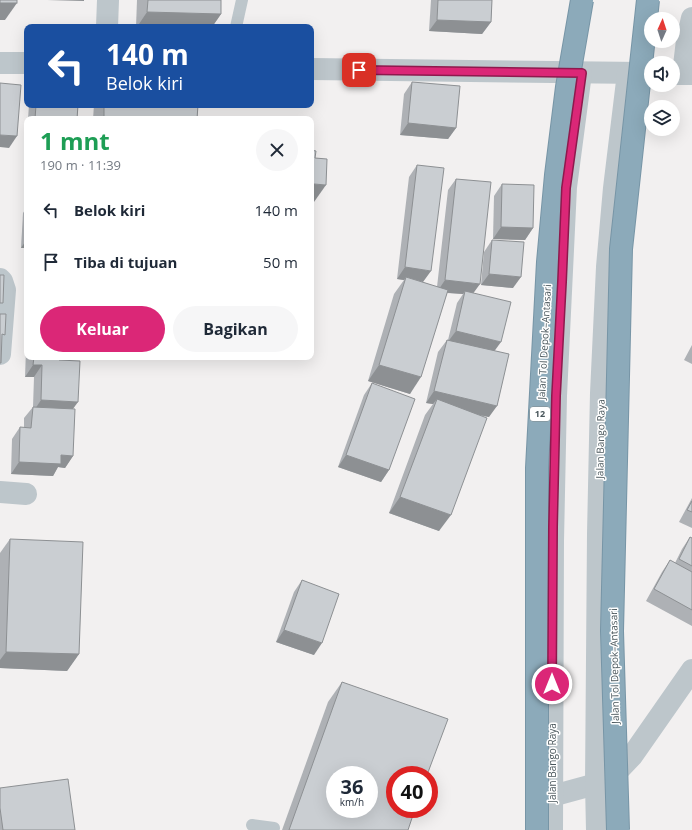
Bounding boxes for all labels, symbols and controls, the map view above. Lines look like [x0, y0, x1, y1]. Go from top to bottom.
north arrow [644, 12, 680, 48]
map controls [644, 12, 680, 136]
text: 140 m [106, 35, 189, 73]
icon: left [40, 40, 92, 92]
pin [342, 53, 376, 87]
button: sound [644, 56, 680, 92]
icon: arrive [348, 59, 370, 81]
text: Belok kiri [106, 71, 183, 95]
button: layers [644, 100, 680, 136]
text: 1 mnt [40, 124, 110, 157]
button: close [256, 129, 298, 171]
text: 190 m · 11:39 [40, 156, 121, 174]
icon: left [40, 199, 62, 221]
text: Belok kiri [74, 200, 145, 220]
text: 140 m [254, 200, 298, 220]
icon: arrive [40, 251, 62, 273]
text: Tiba di tujuan [74, 252, 177, 272]
text: 50 m [263, 252, 298, 272]
street label: Jalan Tol Depok–Antasari [534, 284, 554, 401]
button: Keluar [40, 306, 165, 352]
button: Bagikan [173, 306, 298, 352]
street label: Jalan Bango Raya [592, 399, 608, 480]
road number: 12 [530, 407, 550, 421]
street label: Jalan Tol Depok–Antasari [606, 608, 622, 725]
position arrow [531, 663, 573, 705]
street label: Jalan Bango Raya [545, 723, 559, 804]
speed limit sign: 40 [386, 766, 438, 818]
text: 36 [341, 773, 363, 800]
text: km/h [340, 795, 364, 809]

